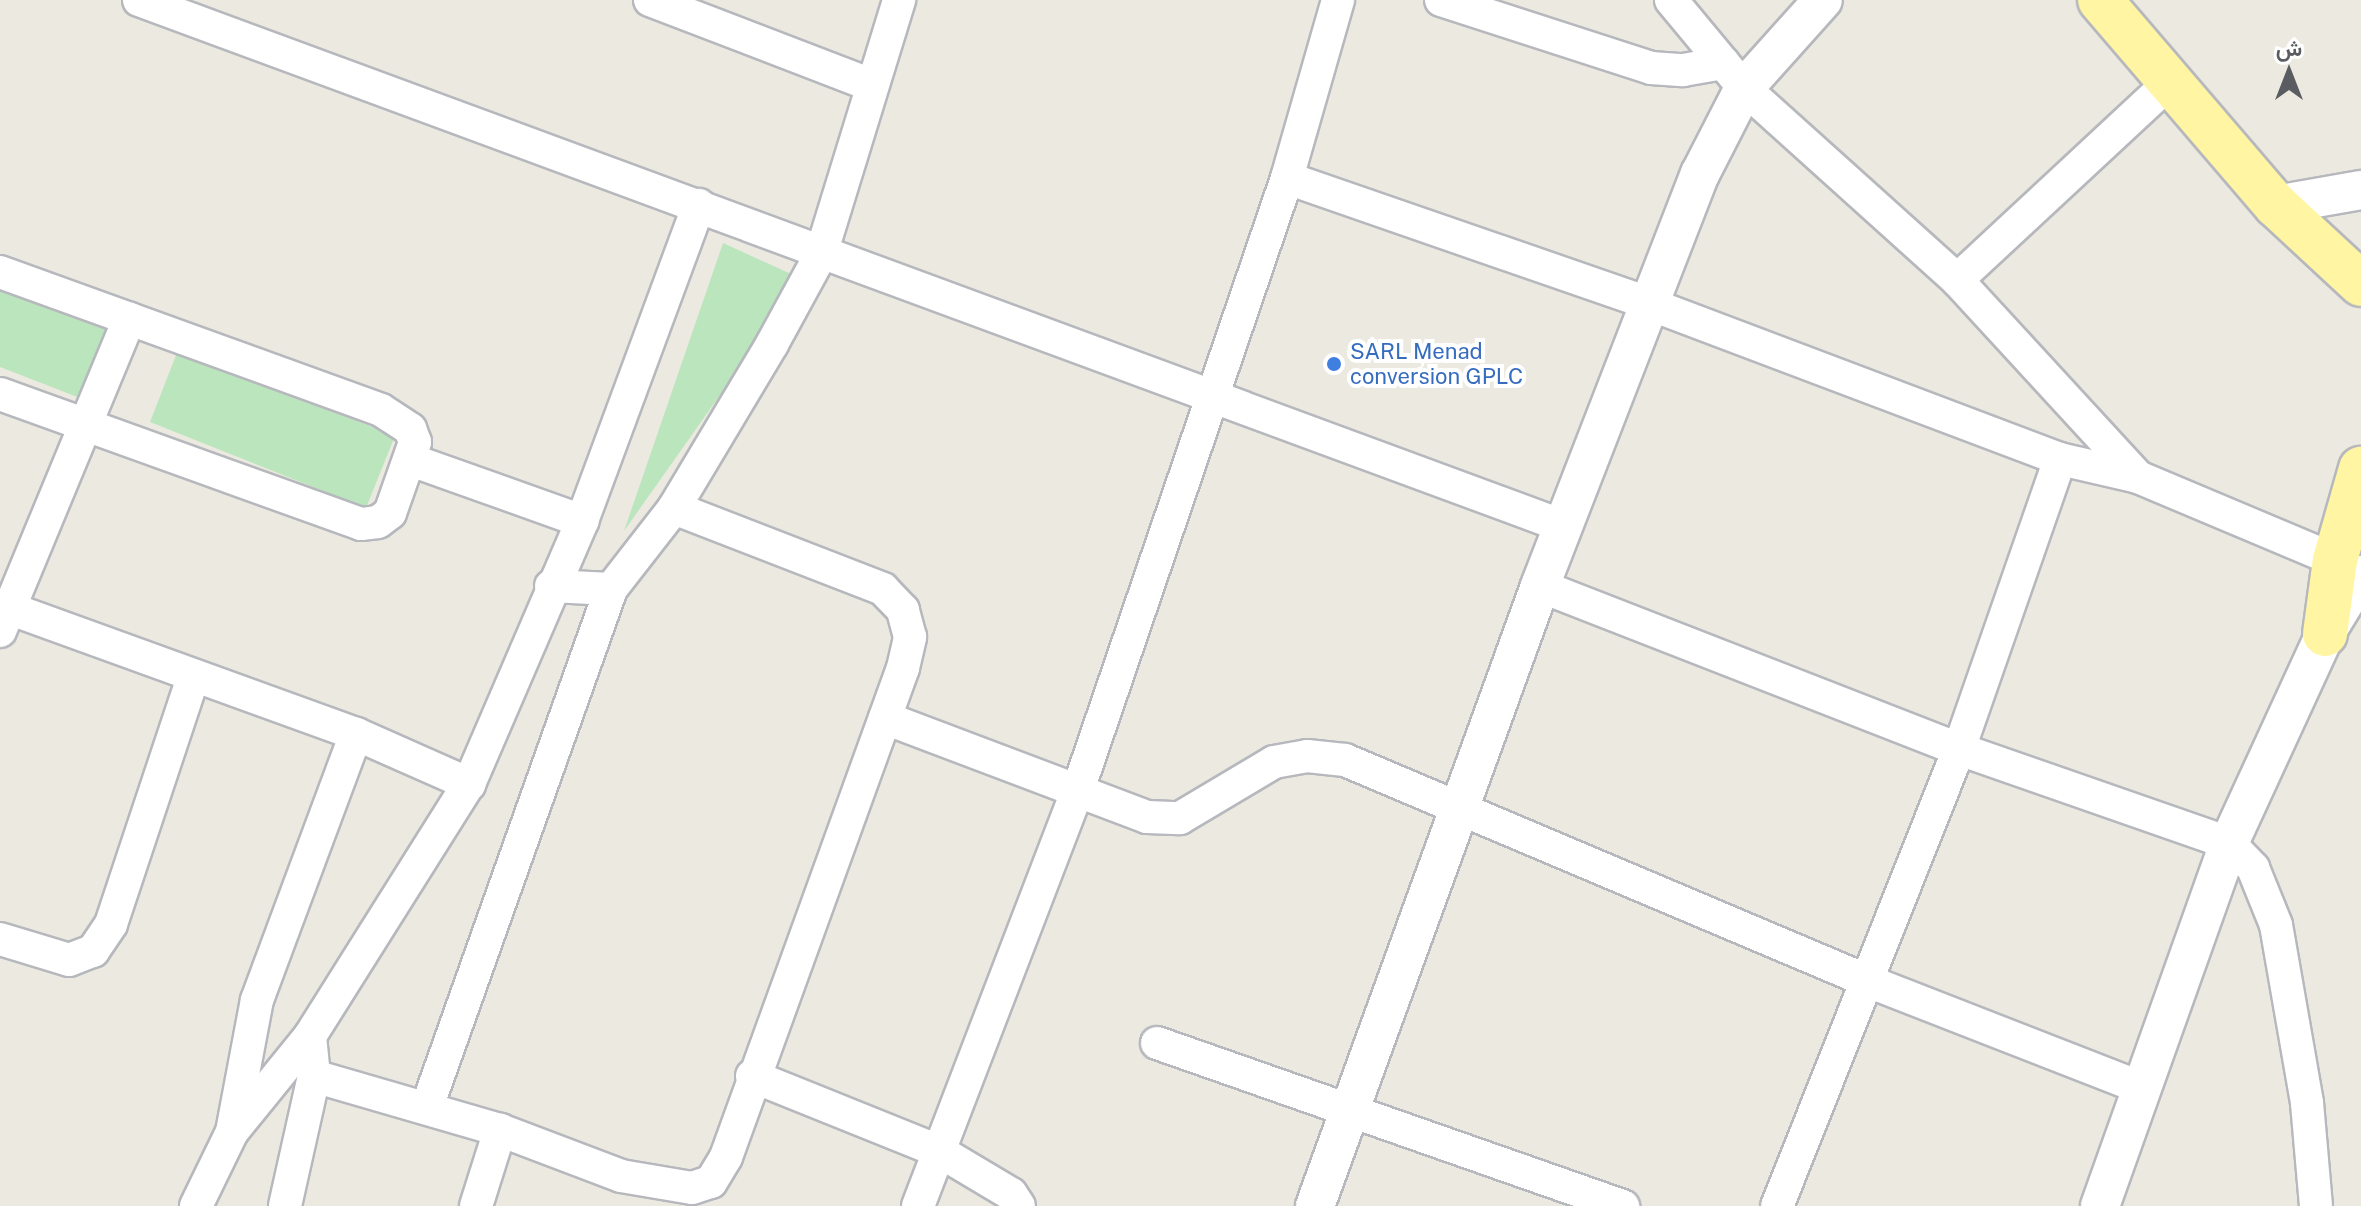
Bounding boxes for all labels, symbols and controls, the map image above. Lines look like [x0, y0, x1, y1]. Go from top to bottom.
north arrow [2249, 32, 2329, 112]
text: ش [2276, 35, 2302, 61]
place label: SARL Menad conversion GPLC [1350, 338, 1523, 390]
marker: SARL Menad conversion GPLC [1325, 355, 1343, 373]

